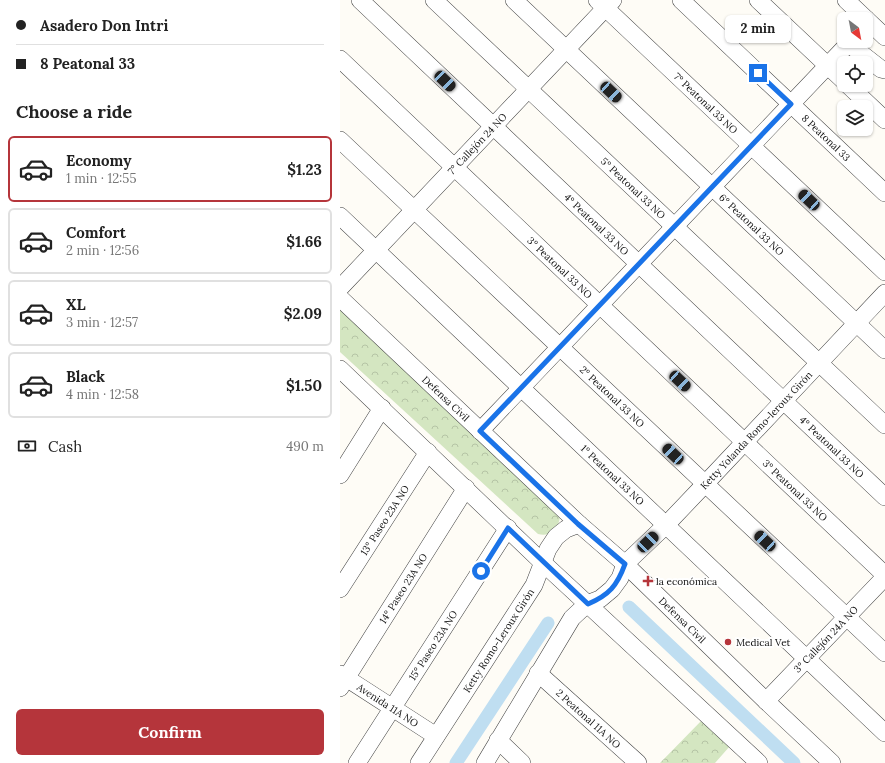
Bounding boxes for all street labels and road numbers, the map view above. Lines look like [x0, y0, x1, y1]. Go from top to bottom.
street label: 7° Peatonal 33 NO [671, 70, 741, 136]
street label: 7° Callejón 24 NO [445, 110, 509, 177]
street label: 8 Peatonal 33 [799, 111, 854, 164]
street label: 5° Peatonal 33 NO [598, 154, 669, 222]
street label: 4° Peatonal 33 NO [562, 190, 632, 258]
street label: 6° Peatonal 33 NO [717, 191, 787, 258]
street label: 3° Peatonal 33 NO [525, 234, 595, 301]
street label: 2° Peatonal 33 NO [577, 363, 647, 430]
street label: Ketty Yolanda Romo-leroux Girón [697, 368, 815, 492]
street label: Defensa Civil [420, 373, 473, 424]
street label: 4° Peatonal 33 NO [797, 413, 867, 481]
street label: 1° Peatonal 33 NO [578, 442, 647, 508]
street label: 3° Peatonal 33 NO [760, 456, 830, 524]
street label: 13° Paseo 23A NO [357, 482, 412, 558]
street label: 14° Paseo 23A NO [376, 551, 430, 626]
street label: Ketty Romo-Leroux Girón [460, 586, 537, 695]
street label: Defensa Civil [656, 594, 709, 646]
street label: 3° Callejón 24A NO [791, 603, 861, 675]
street label: 15° Paseo 23A NO [405, 608, 460, 683]
street label: Avenida 11A NO [354, 680, 421, 730]
street label: 2 Peatonal 11A NO [553, 686, 624, 751]

